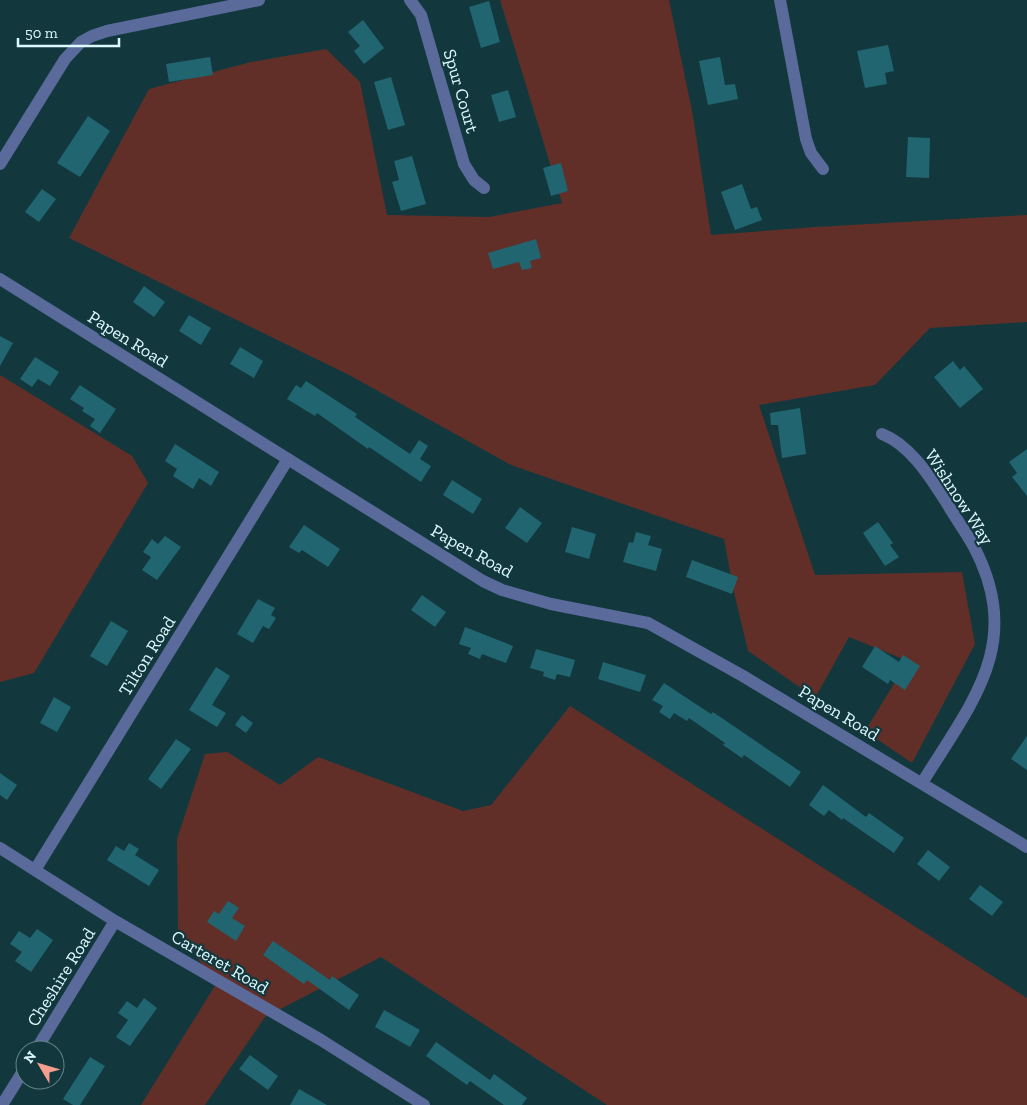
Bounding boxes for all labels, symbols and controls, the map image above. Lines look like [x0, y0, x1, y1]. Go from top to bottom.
scale bar [18, 15, 119, 47]
text: 50 m [25, 24, 58, 42]
street label: Spur Court [439, 47, 484, 136]
street label: Papen Road [84, 306, 172, 372]
street label: Wishnow Way [920, 445, 998, 549]
street label: Papen Road [427, 519, 517, 583]
street label: Tilton Road [114, 612, 180, 700]
street label: Papen Road [795, 680, 883, 746]
street label: Cheshire Road [22, 924, 100, 1030]
street label: Carteret Road [168, 925, 273, 999]
north arrow [15, 1040, 65, 1090]
text: N [20, 1048, 40, 1067]

